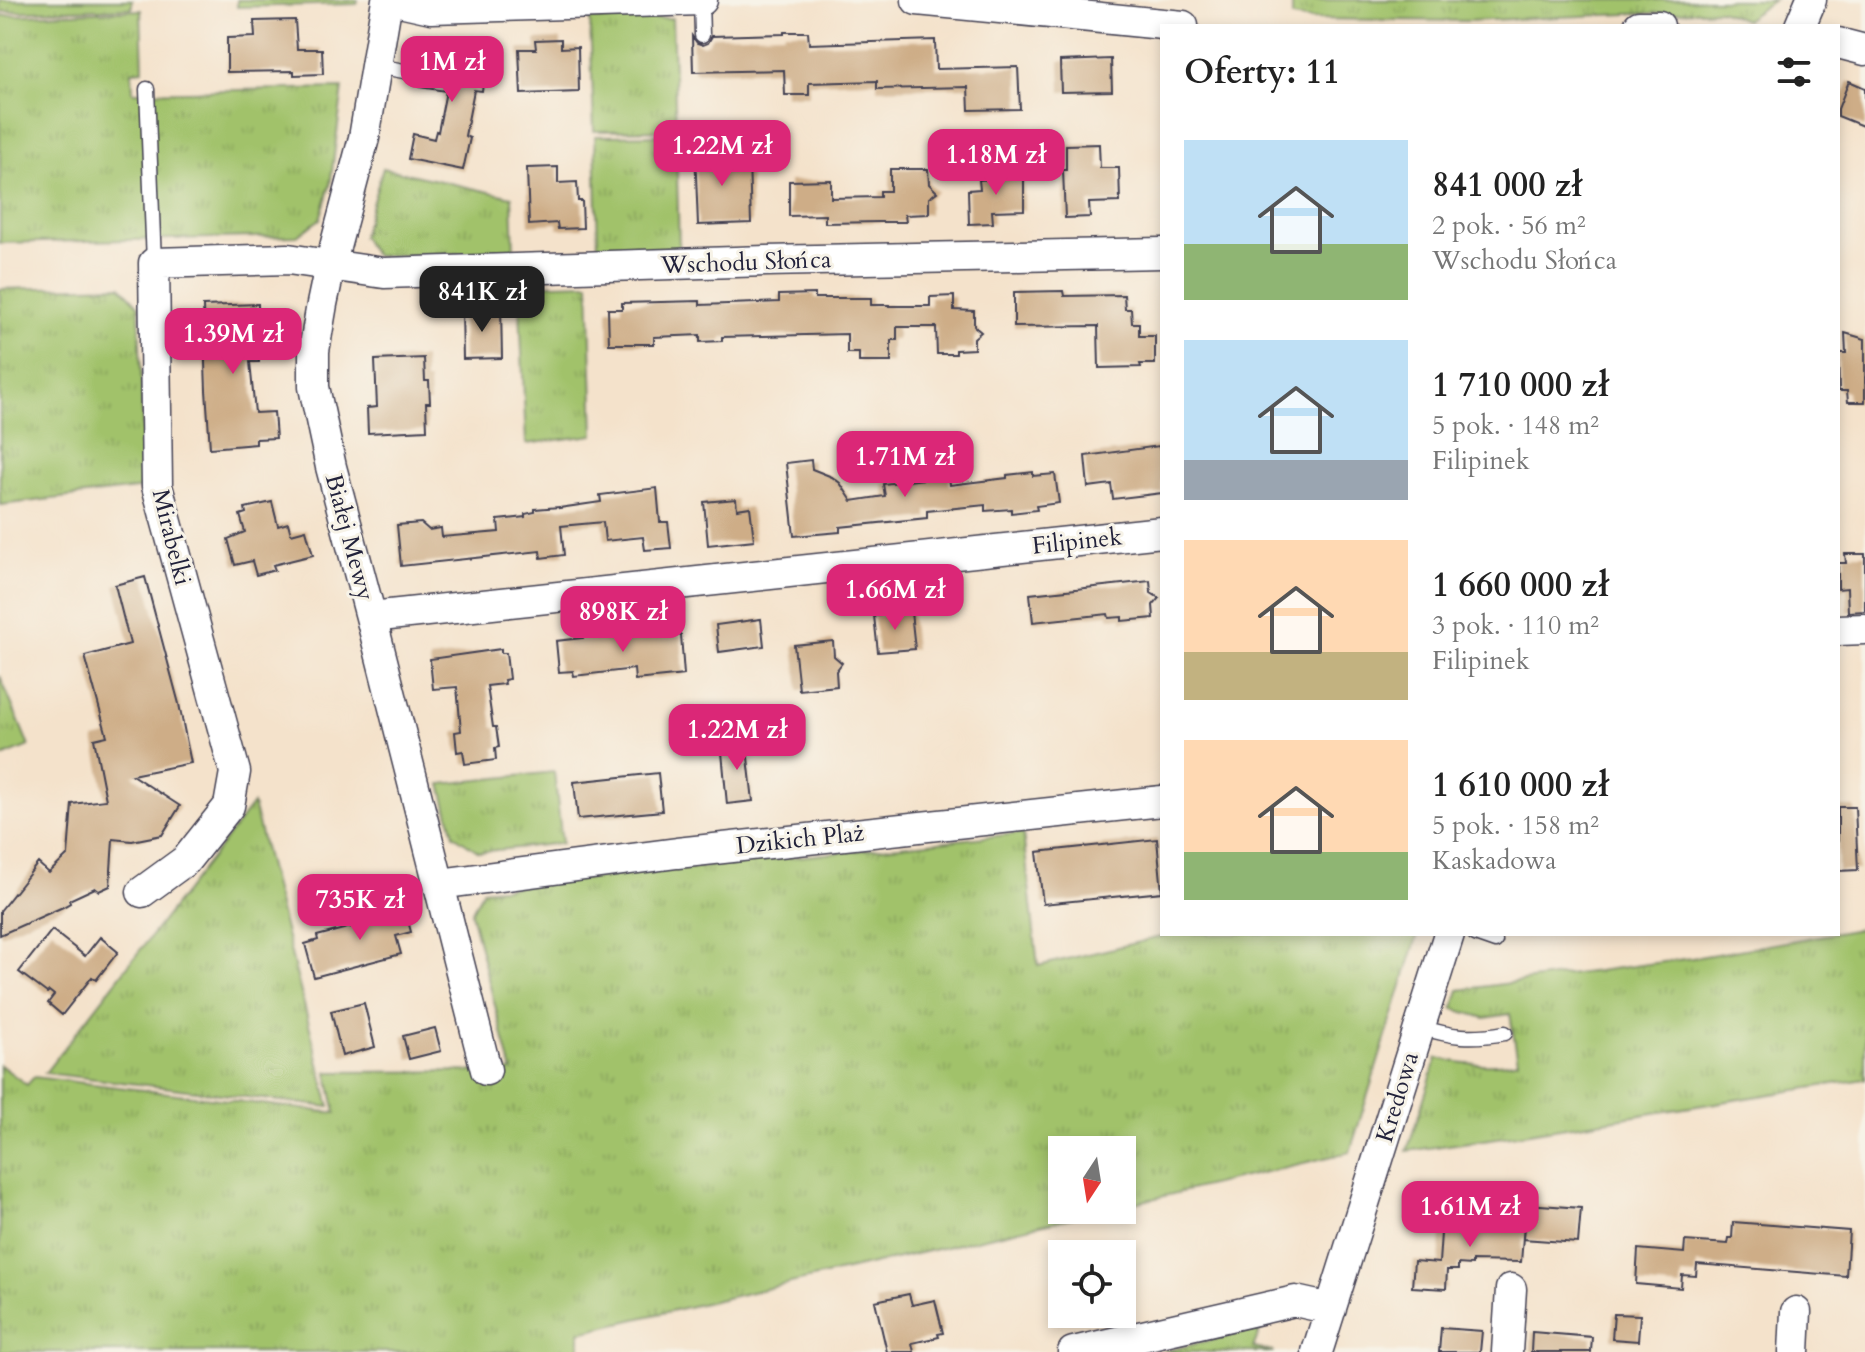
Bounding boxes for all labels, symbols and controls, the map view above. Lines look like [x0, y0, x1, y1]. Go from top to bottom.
pin: 1M zł [396, 36, 508, 104]
text: 1M zł [419, 44, 485, 79]
text: Oferty: 11 [1184, 49, 1340, 95]
icon: filters [1772, 50, 1816, 94]
pin: 1.22M zł [639, 120, 805, 188]
text: 1.22M zł [672, 128, 772, 163]
pin: 1.18M zł [913, 129, 1079, 197]
text: 1.18M zł [946, 137, 1046, 172]
text: 841 000 zł [1432, 162, 1582, 208]
icon: home [1248, 172, 1344, 268]
text: 2 pok. · 56 m² [1432, 208, 1586, 243]
street label: Wschodu Słońca [659, 243, 833, 282]
text: Wschodu Słońca [1432, 243, 1617, 278]
pin: 841K zł [408, 266, 556, 334]
text: 841K zł [437, 274, 527, 309]
pin: 1.39M zł [150, 308, 316, 376]
text: 1.39M zł [183, 316, 283, 351]
text: 1 710 000 zł [1432, 362, 1609, 408]
icon: home [1248, 372, 1344, 468]
text: 5 pok. · 148 m² [1432, 408, 1599, 443]
pin: 1.71M zł [822, 431, 988, 499]
text: 1.71M zł [855, 439, 955, 474]
text: Filipinek [1432, 443, 1530, 478]
street label: Białej Mewy [317, 470, 382, 604]
street label: Mirabelki [144, 486, 199, 589]
street label: Filipinek [1030, 520, 1124, 563]
text: 1 660 000 zł [1432, 562, 1609, 608]
pin: 1.66M zł [812, 564, 978, 632]
text: 1.66M zł [845, 572, 945, 607]
icon: home [1248, 572, 1344, 668]
pin: 898K zł [549, 586, 697, 654]
text: 898K zł [578, 594, 668, 629]
text: 3 pok. · 110 m² [1432, 608, 1599, 643]
text: Filipinek [1432, 643, 1530, 678]
pin: 1.22M zł [654, 704, 820, 772]
text: 1.22M zł [687, 712, 787, 747]
text: 1 610 000 zł [1432, 762, 1609, 808]
icon: home [1248, 772, 1344, 868]
text: 5 pok. · 158 m² [1432, 808, 1599, 843]
street label: Dzikich Plaż [734, 816, 866, 863]
text: Kaskadowa [1432, 843, 1556, 878]
pin: 735K zł [286, 874, 434, 942]
text: 735K zł [315, 882, 405, 917]
street label: Kredowa [1368, 1047, 1427, 1146]
north arrow [1048, 1136, 1136, 1224]
map controls [1048, 1136, 1136, 1328]
pin: 1.61M zł [1387, 1181, 1553, 1249]
text: 1.61M zł [1420, 1189, 1520, 1224]
button: locate [1048, 1240, 1136, 1328]

